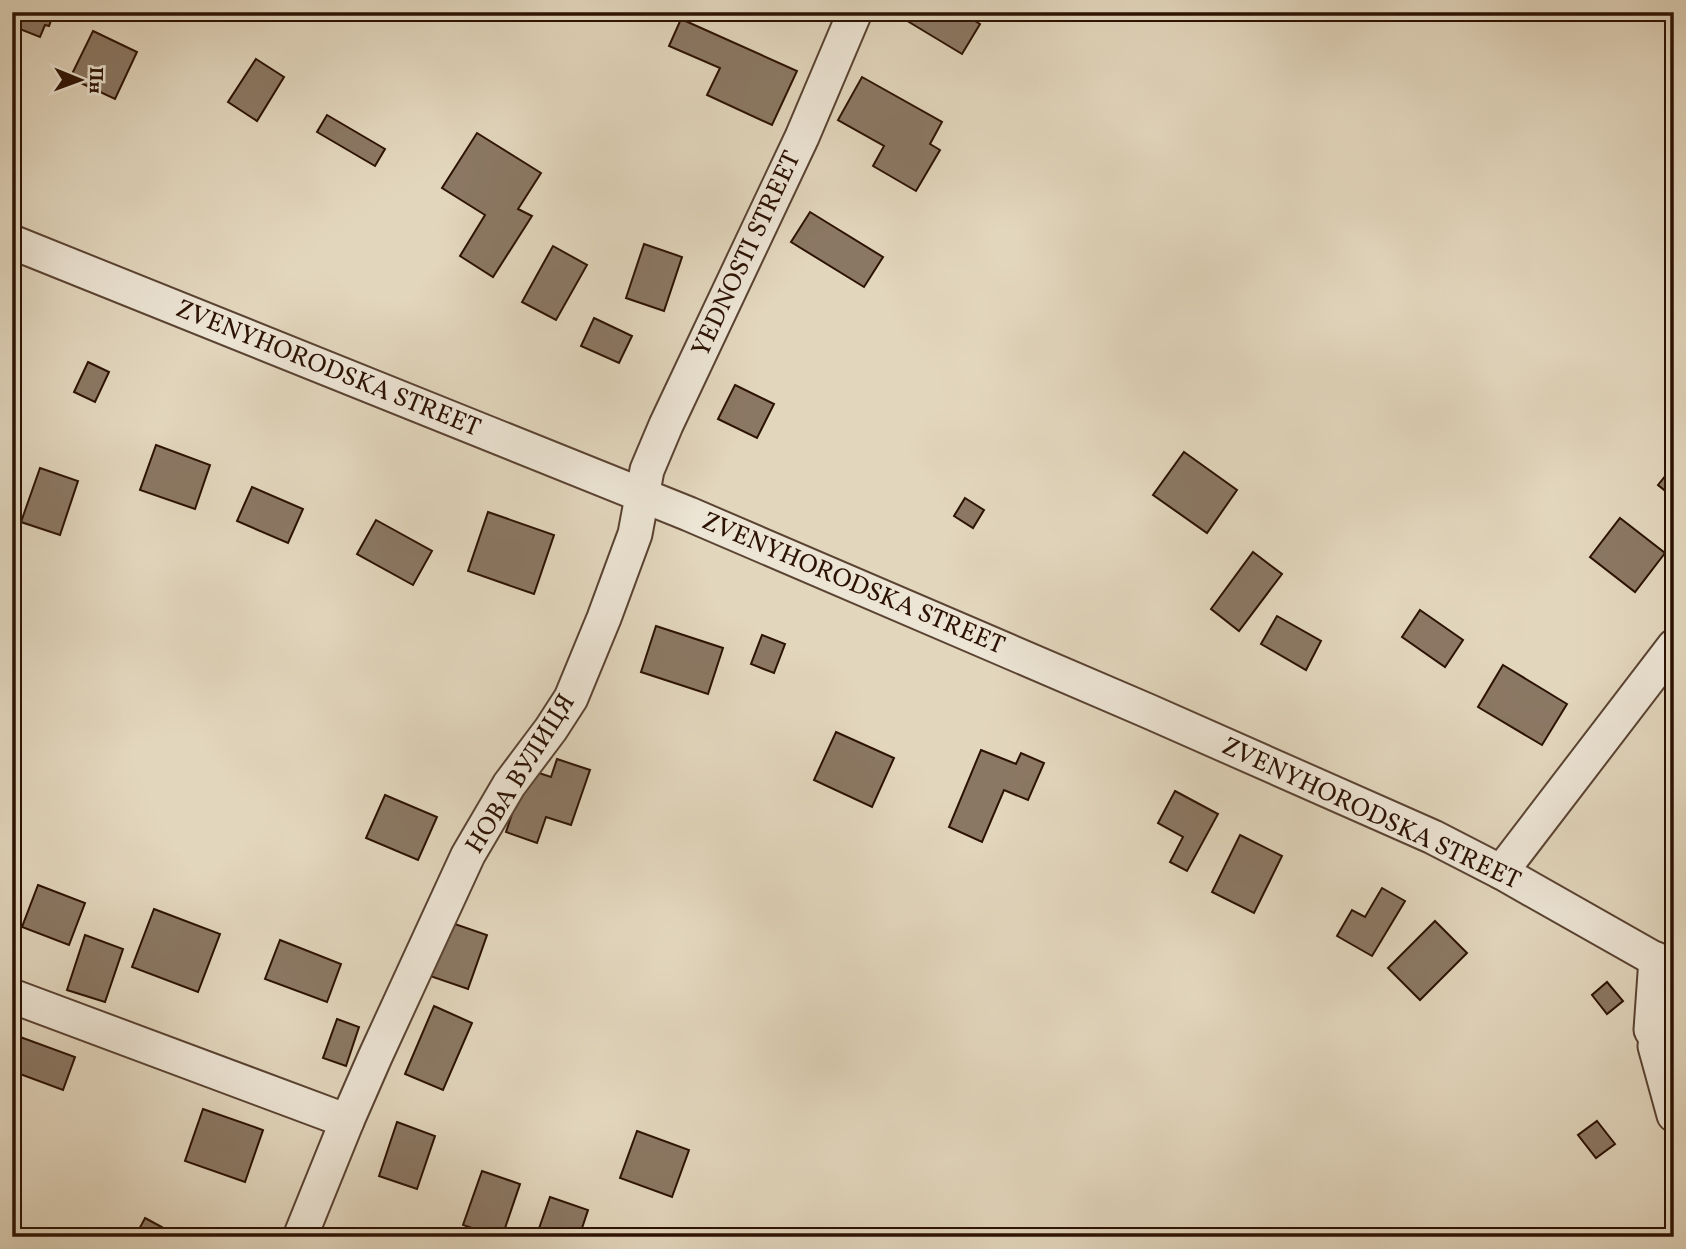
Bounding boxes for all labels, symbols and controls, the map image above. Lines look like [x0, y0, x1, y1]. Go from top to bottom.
north arrow [46, 46, 116, 116]
text: Пн [82, 67, 108, 94]
street label: YEDNOSTI STREET [684, 145, 810, 363]
street label: ZVENYHORODSKA STREET [170, 291, 486, 447]
street label: ZVENYHORODSKA STREET [696, 504, 1010, 664]
street label: НОВА ВУЛИЦЯ [457, 687, 585, 861]
street label: ZVENYHORODSKA STREET [1216, 729, 1526, 899]

